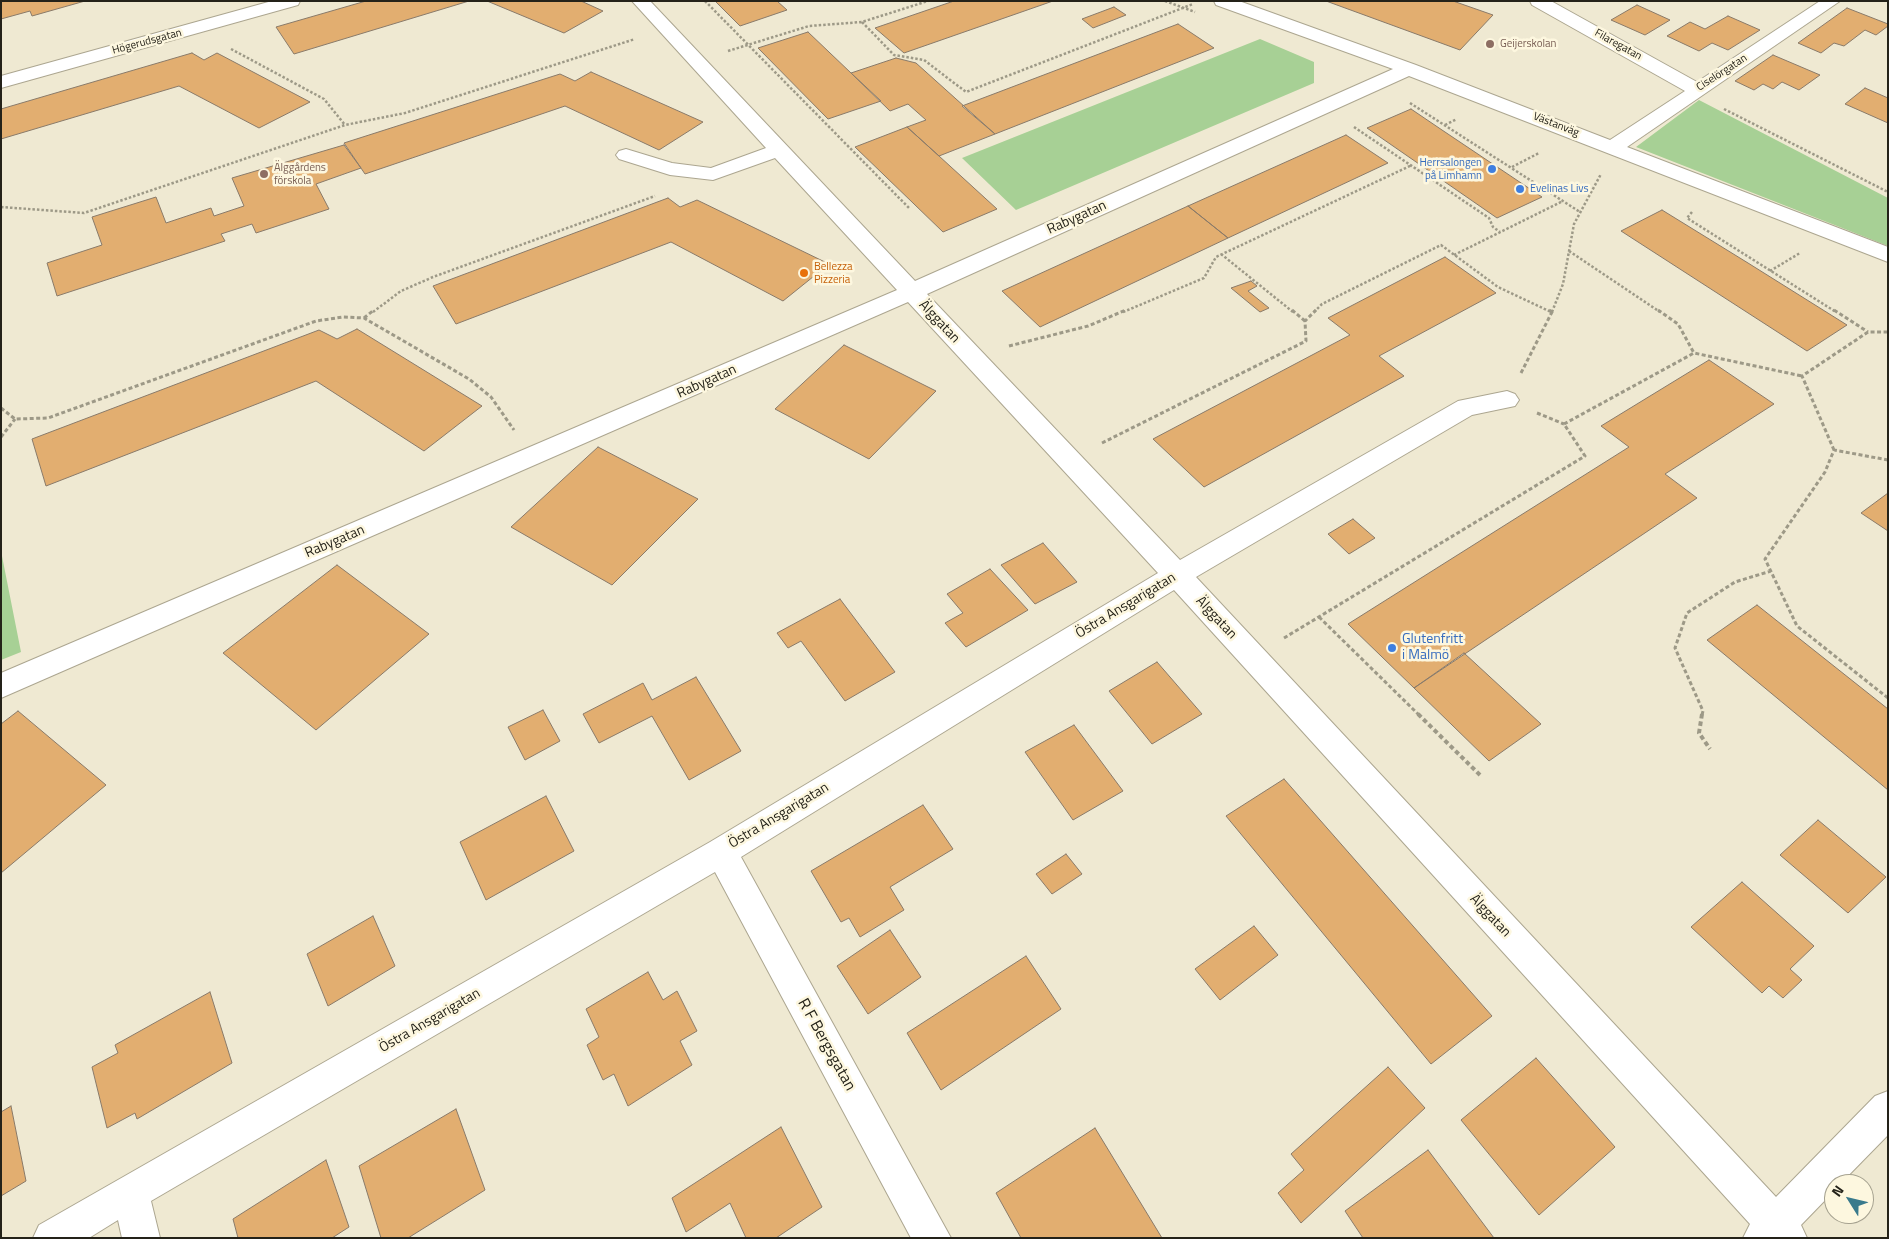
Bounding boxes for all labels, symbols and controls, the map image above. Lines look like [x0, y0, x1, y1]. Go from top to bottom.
street label: Högerudsgatan [111, 26, 183, 58]
street label: Filaregatan [1592, 27, 1644, 63]
place label: Geijerskolan [1500, 37, 1557, 51]
marker: Geijerskolan [1484, 38, 1496, 50]
street label: Ciselörgatan [1694, 52, 1750, 94]
street label: Västanväg [1531, 110, 1581, 140]
place label: Herrsalongen på Limhamn [1419, 156, 1482, 182]
place label: Älggårdens förskola [274, 161, 326, 187]
marker: Herrsalongen på Limhamn [1486, 163, 1498, 175]
marker: Älggårdens förskola [258, 168, 270, 180]
place label: Evelinas Livs [1530, 182, 1589, 196]
marker: Evelinas Livs [1514, 183, 1526, 195]
street label: Rabygatan [1045, 197, 1109, 239]
place label: Bellezza Pizzeria [814, 260, 852, 286]
marker: Bellezza Pizzeria [798, 267, 810, 279]
street label: Älggatan [915, 297, 963, 347]
street label: Rabygatan [675, 361, 739, 403]
street label: Rabygatan [303, 522, 367, 562]
street label: Östra Ansgarigatan [1073, 570, 1179, 642]
street label: Älggatan [1192, 593, 1240, 643]
place label: Glutenfritt i Malmö [1402, 632, 1463, 664]
marker: Glutenfritt i Malmö [1386, 642, 1398, 654]
street label: Östra Ansgarigatan [726, 780, 832, 852]
street label: Älggatan [1466, 891, 1514, 941]
street label: Östra Ansgarigatan [377, 985, 483, 1057]
street label: R F Bergsgatan [793, 995, 859, 1095]
north arrow [1824, 1174, 1874, 1224]
text: N [1826, 1180, 1849, 1201]

